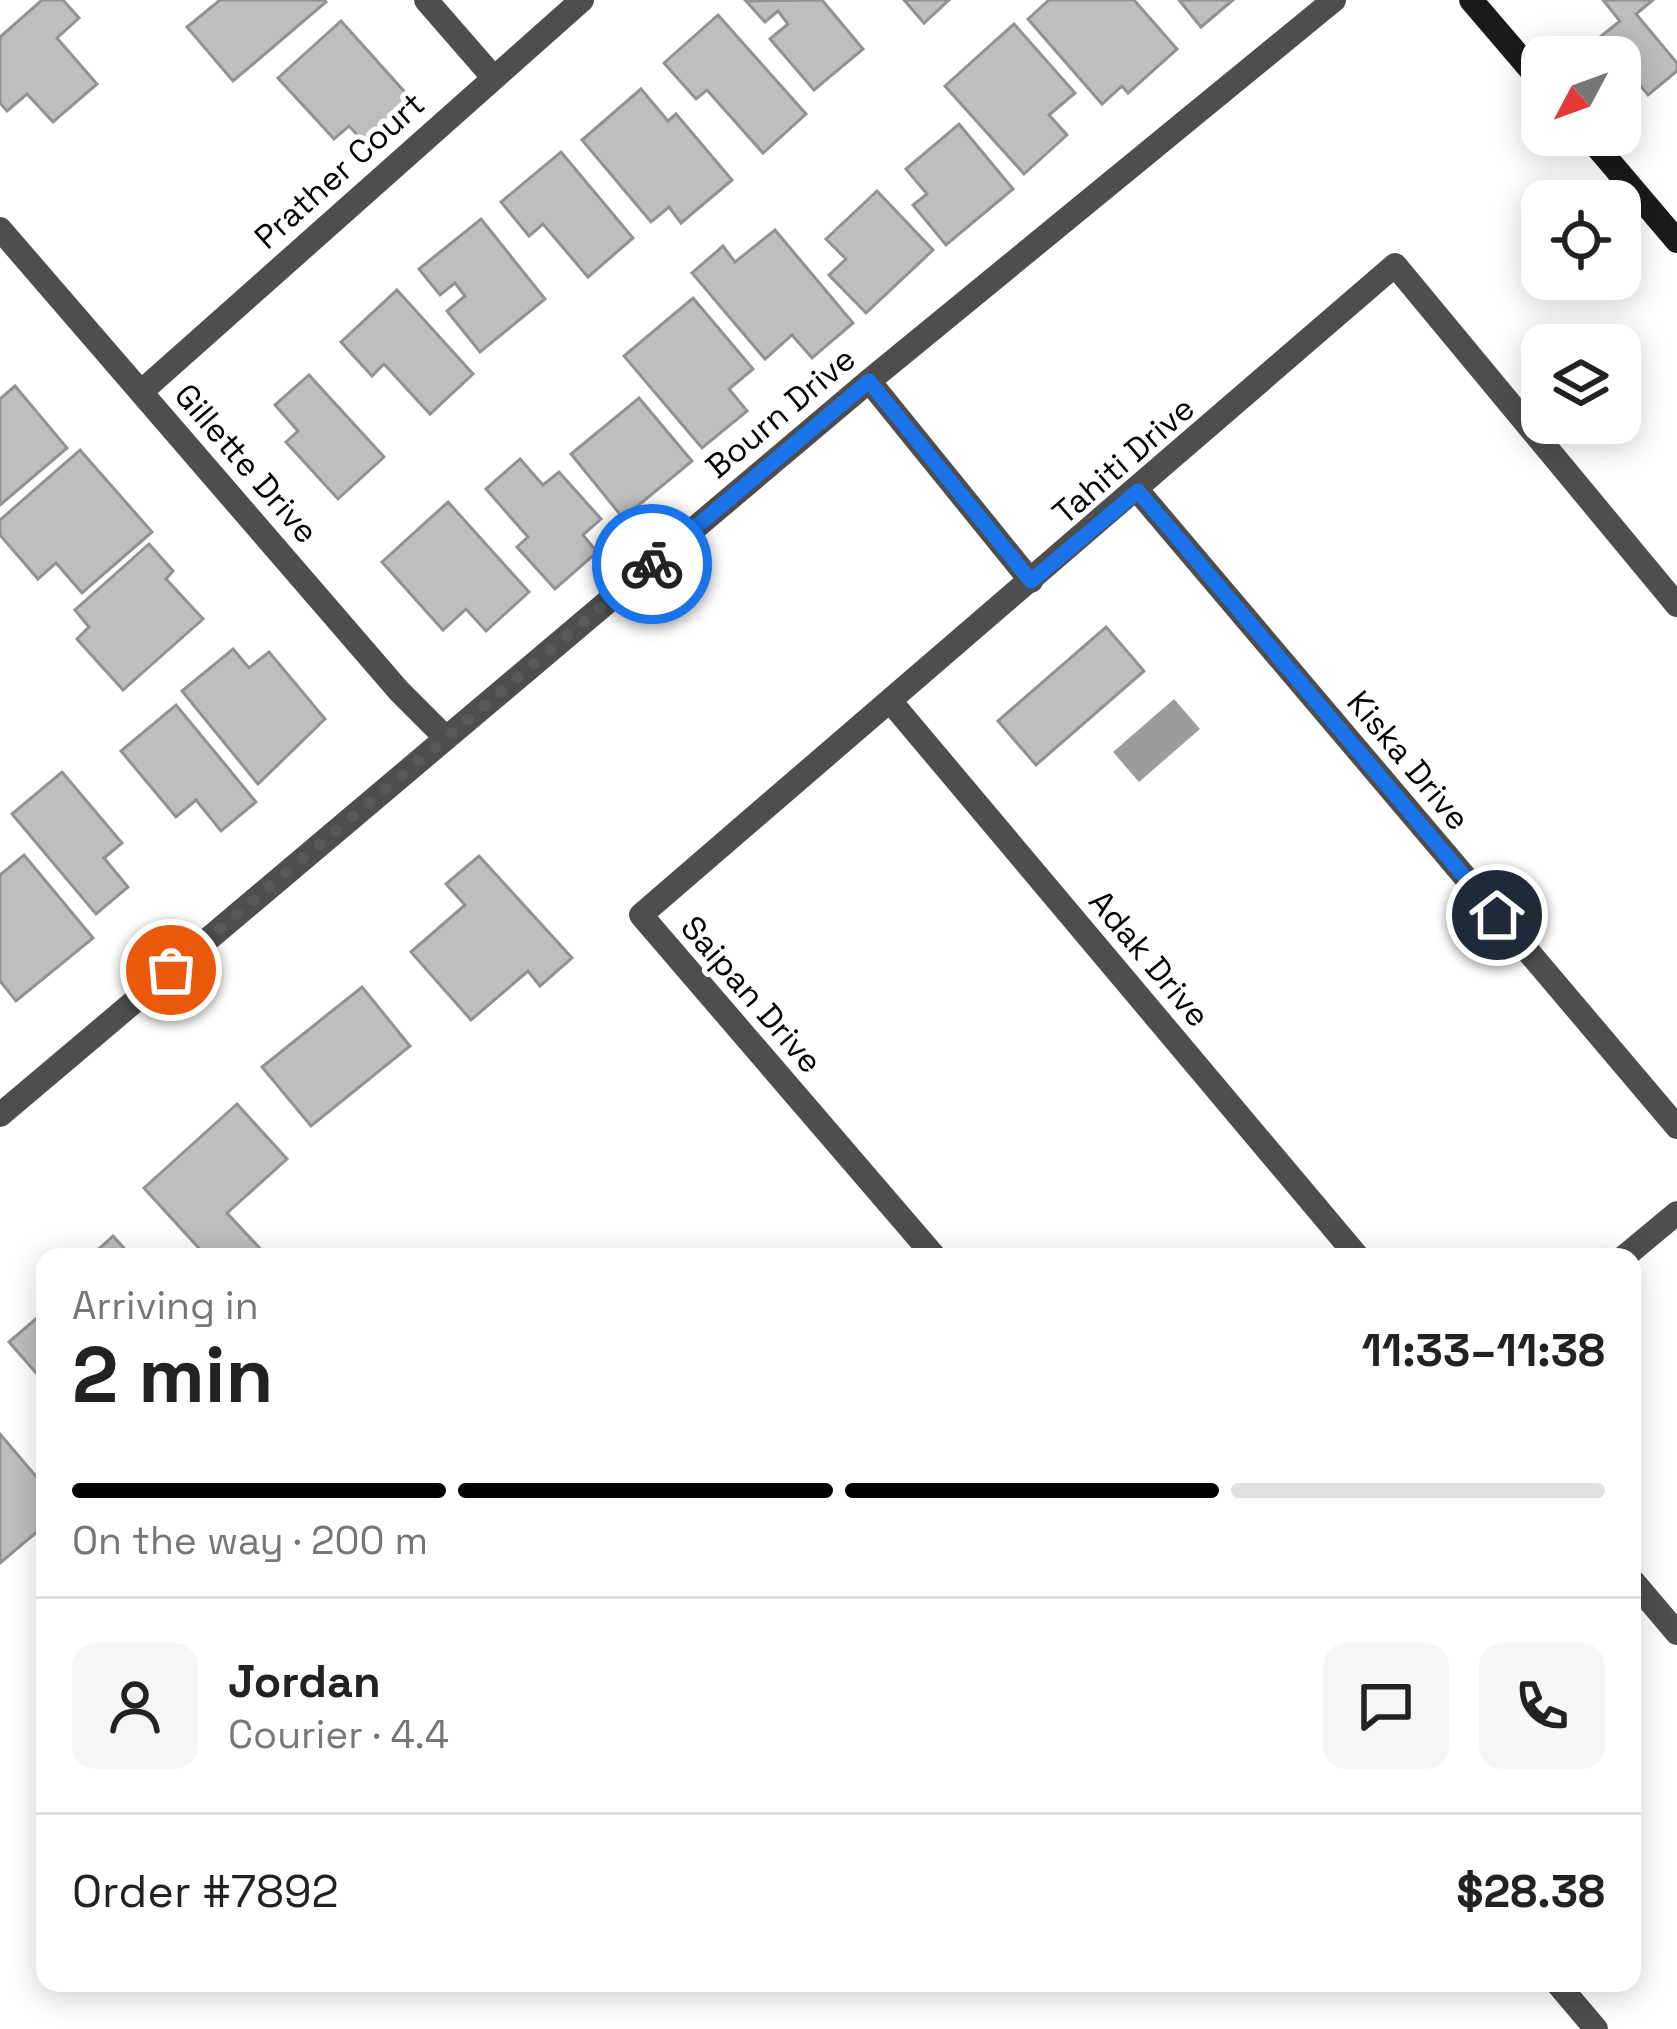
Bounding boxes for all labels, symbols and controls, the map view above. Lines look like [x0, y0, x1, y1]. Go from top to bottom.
north arrow [1521, 36, 1641, 156]
map controls [1521, 36, 1641, 444]
street label: Prather Court [246, 83, 434, 258]
button: locate [1521, 180, 1641, 300]
button: layers [1521, 324, 1641, 444]
street label: Bourn Drive [697, 338, 864, 488]
street label: Gillette Drive [165, 375, 327, 552]
street label: Tahiti Drive [1044, 388, 1203, 534]
courier [592, 504, 712, 624]
icon: bike [619, 531, 685, 597]
street label: Kiska Drive [1338, 682, 1479, 839]
pin [1446, 864, 1548, 966]
street label: Adak Drive [1080, 881, 1219, 1036]
icon: home [1464, 882, 1530, 948]
street label: Saipan Drive [671, 907, 831, 1082]
pin [120, 919, 222, 1021]
icon: bag [138, 937, 204, 1003]
text: Arriving in [72, 1281, 259, 1330]
text: 11:33–11:38 [1361, 1322, 1605, 1379]
text: 2 min [72, 1325, 274, 1425]
text: On the way · 200 m [72, 1516, 428, 1565]
button: person [72, 1643, 198, 1769]
button: chat [1323, 1643, 1449, 1769]
button: phone [1479, 1643, 1605, 1769]
text: Jordan [228, 1653, 381, 1710]
text: Courier · 4.4 [228, 1710, 449, 1759]
text: Order #7892 [72, 1863, 339, 1920]
text: $28.38 [1456, 1863, 1605, 1920]

